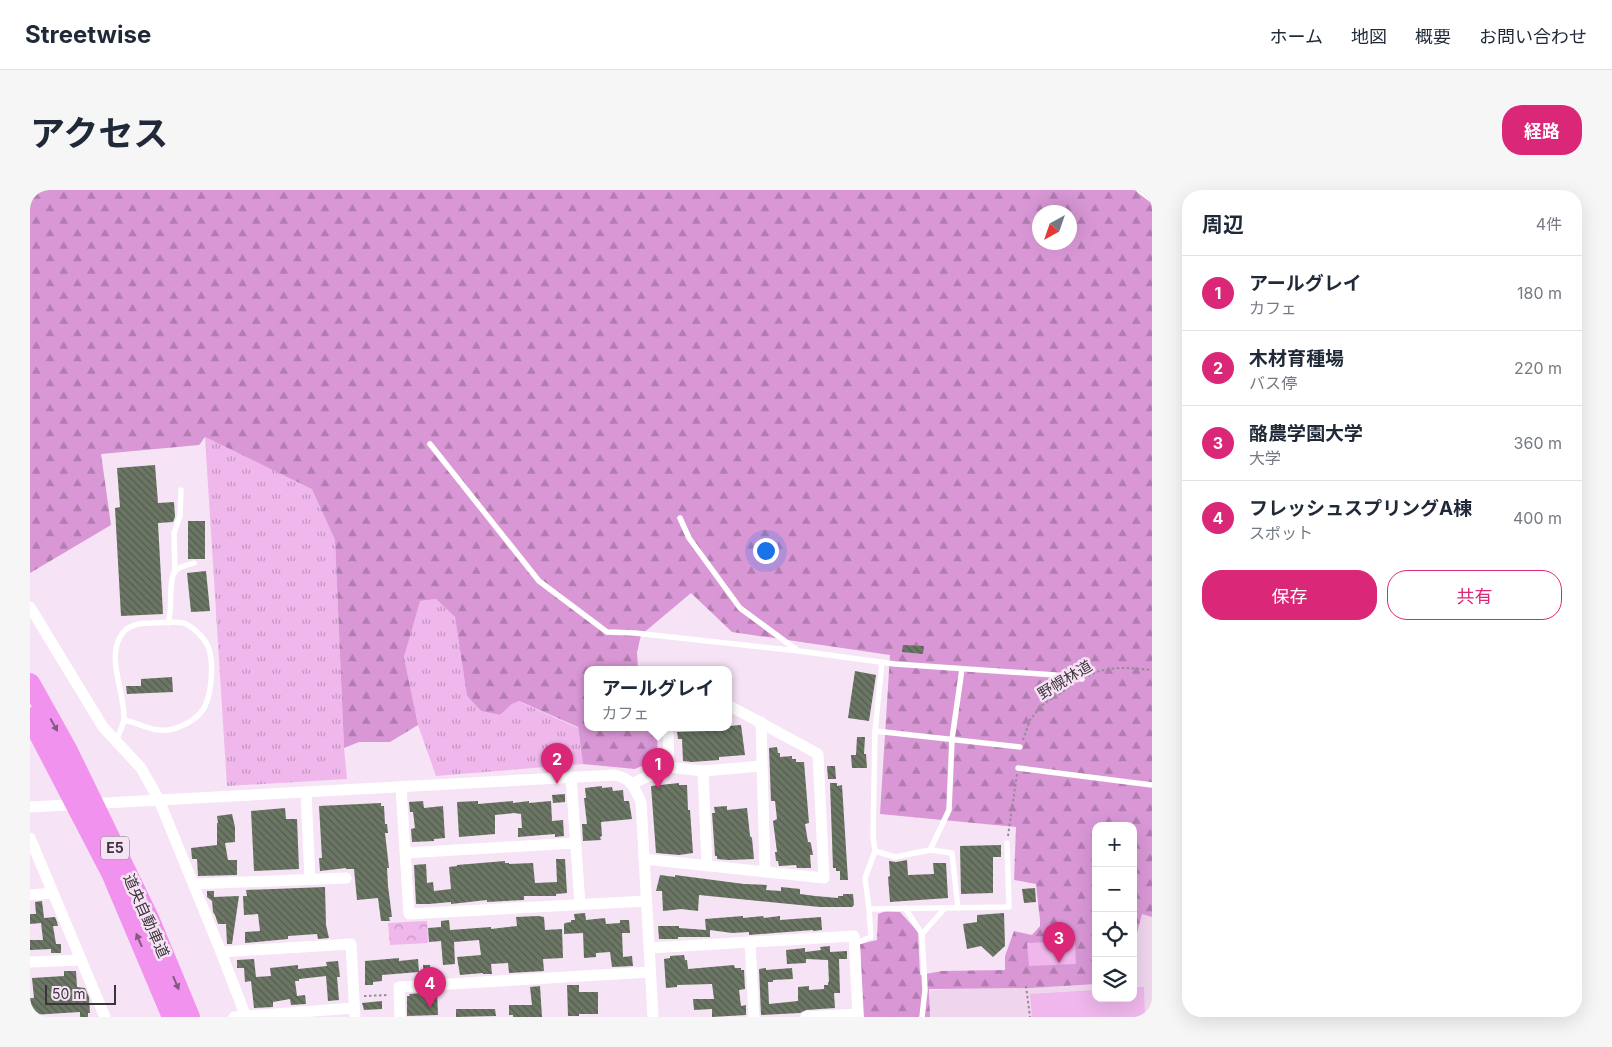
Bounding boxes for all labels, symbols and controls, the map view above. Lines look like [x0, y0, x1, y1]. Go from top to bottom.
text: Streetwise [25, 20, 151, 49]
text: ホーム [1270, 26, 1323, 47]
text: 地図 [1351, 26, 1387, 47]
text: 概要 [1415, 26, 1451, 47]
text: お問い合わせ [1479, 26, 1587, 47]
button: 経路 [1502, 105, 1582, 155]
text: アクセス [30, 112, 168, 154]
north arrow [1032, 205, 1077, 250]
text: 周辺 [1202, 212, 1244, 237]
text: 4件 [1536, 214, 1562, 234]
text: アールグレイ [1249, 272, 1362, 295]
text: 1 [1215, 283, 1221, 303]
text: 180 m [1517, 283, 1562, 303]
text: カフェ [1249, 298, 1297, 318]
text: 木材育種場 [1249, 347, 1344, 370]
text: 2 [1213, 358, 1223, 378]
text: 220 m [1514, 358, 1562, 378]
text: バス停 [1249, 373, 1297, 393]
text: 酪農学園大学 [1249, 422, 1363, 445]
text: 3 [1213, 433, 1223, 453]
text: 360 m [1514, 433, 1562, 453]
text: 大学 [1249, 448, 1281, 468]
text: フレッシュスプリングA棟 [1249, 497, 1472, 520]
text: 4 [1213, 508, 1223, 528]
text: 400 m [1513, 508, 1562, 528]
text: スポット [1249, 523, 1313, 543]
your location [753, 538, 779, 564]
button: 保存 [1202, 570, 1377, 620]
button: 共有 [1387, 570, 1562, 620]
street label: 野幌林道 [1034, 656, 1095, 703]
popup [584, 666, 732, 731]
text: アールグレイ [602, 677, 714, 700]
text: カフェ [602, 703, 650, 723]
one-way arrow [50, 718, 58, 733]
pin: 2 [541, 743, 573, 784]
pin: 1 [642, 748, 674, 789]
map controls [1092, 822, 1137, 1002]
button: + [1092, 822, 1137, 867]
road number: E5 [101, 836, 129, 860]
button: − [1092, 867, 1137, 912]
street label: 道央自動車道 [119, 871, 173, 961]
button: locate [1092, 912, 1137, 957]
pin: 3 [1043, 922, 1075, 963]
one-way arrow [135, 933, 143, 947]
button: layers [1092, 957, 1137, 1002]
pin: 4 [414, 967, 446, 1008]
one-way arrow [172, 976, 180, 990]
scale bar [45, 982, 116, 1005]
text: 50 m [52, 985, 86, 1002]

